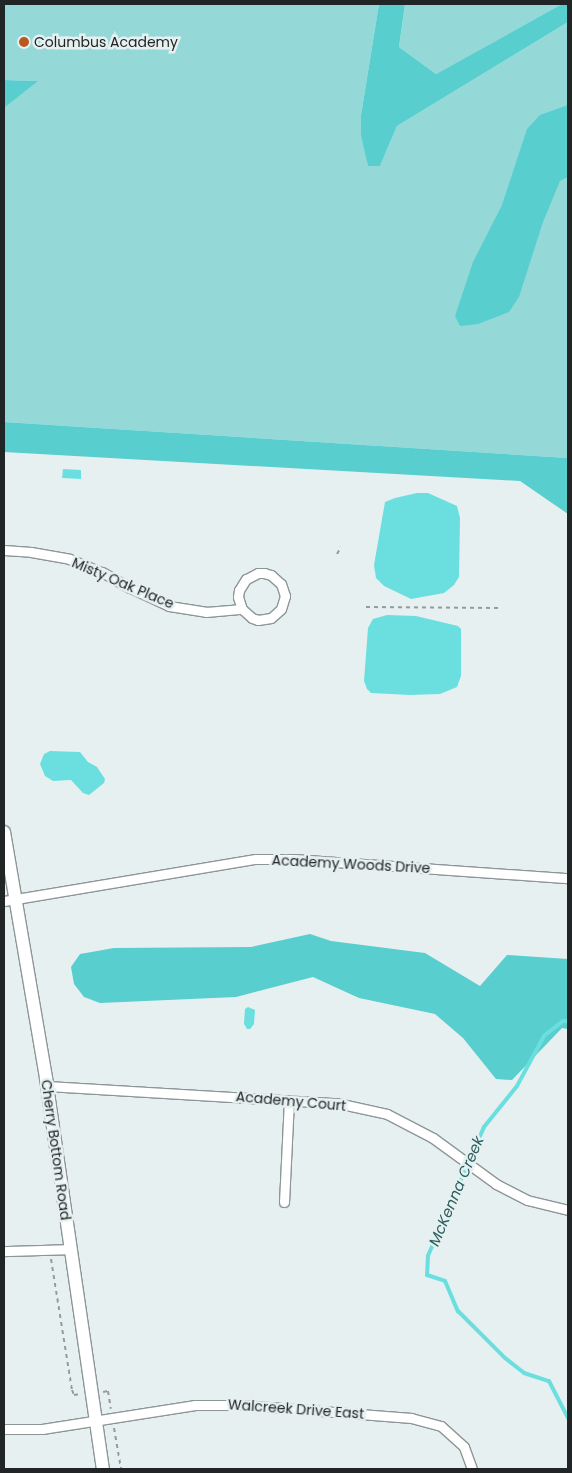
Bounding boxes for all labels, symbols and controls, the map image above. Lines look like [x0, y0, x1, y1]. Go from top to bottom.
place label: Columbus Academy [34, 34, 178, 50]
marker: Columbus Academy [18, 36, 30, 48]
street label: Misty Oak Place [69, 554, 177, 612]
street label: Academy Woods Drive [271, 851, 431, 877]
street label: Cherry Bottom Road [38, 1079, 74, 1221]
street label: Academy Court [235, 1088, 347, 1114]
water label: McKenna Creek [425, 1133, 487, 1249]
street label: Walcreek Drive East [227, 1396, 365, 1422]

